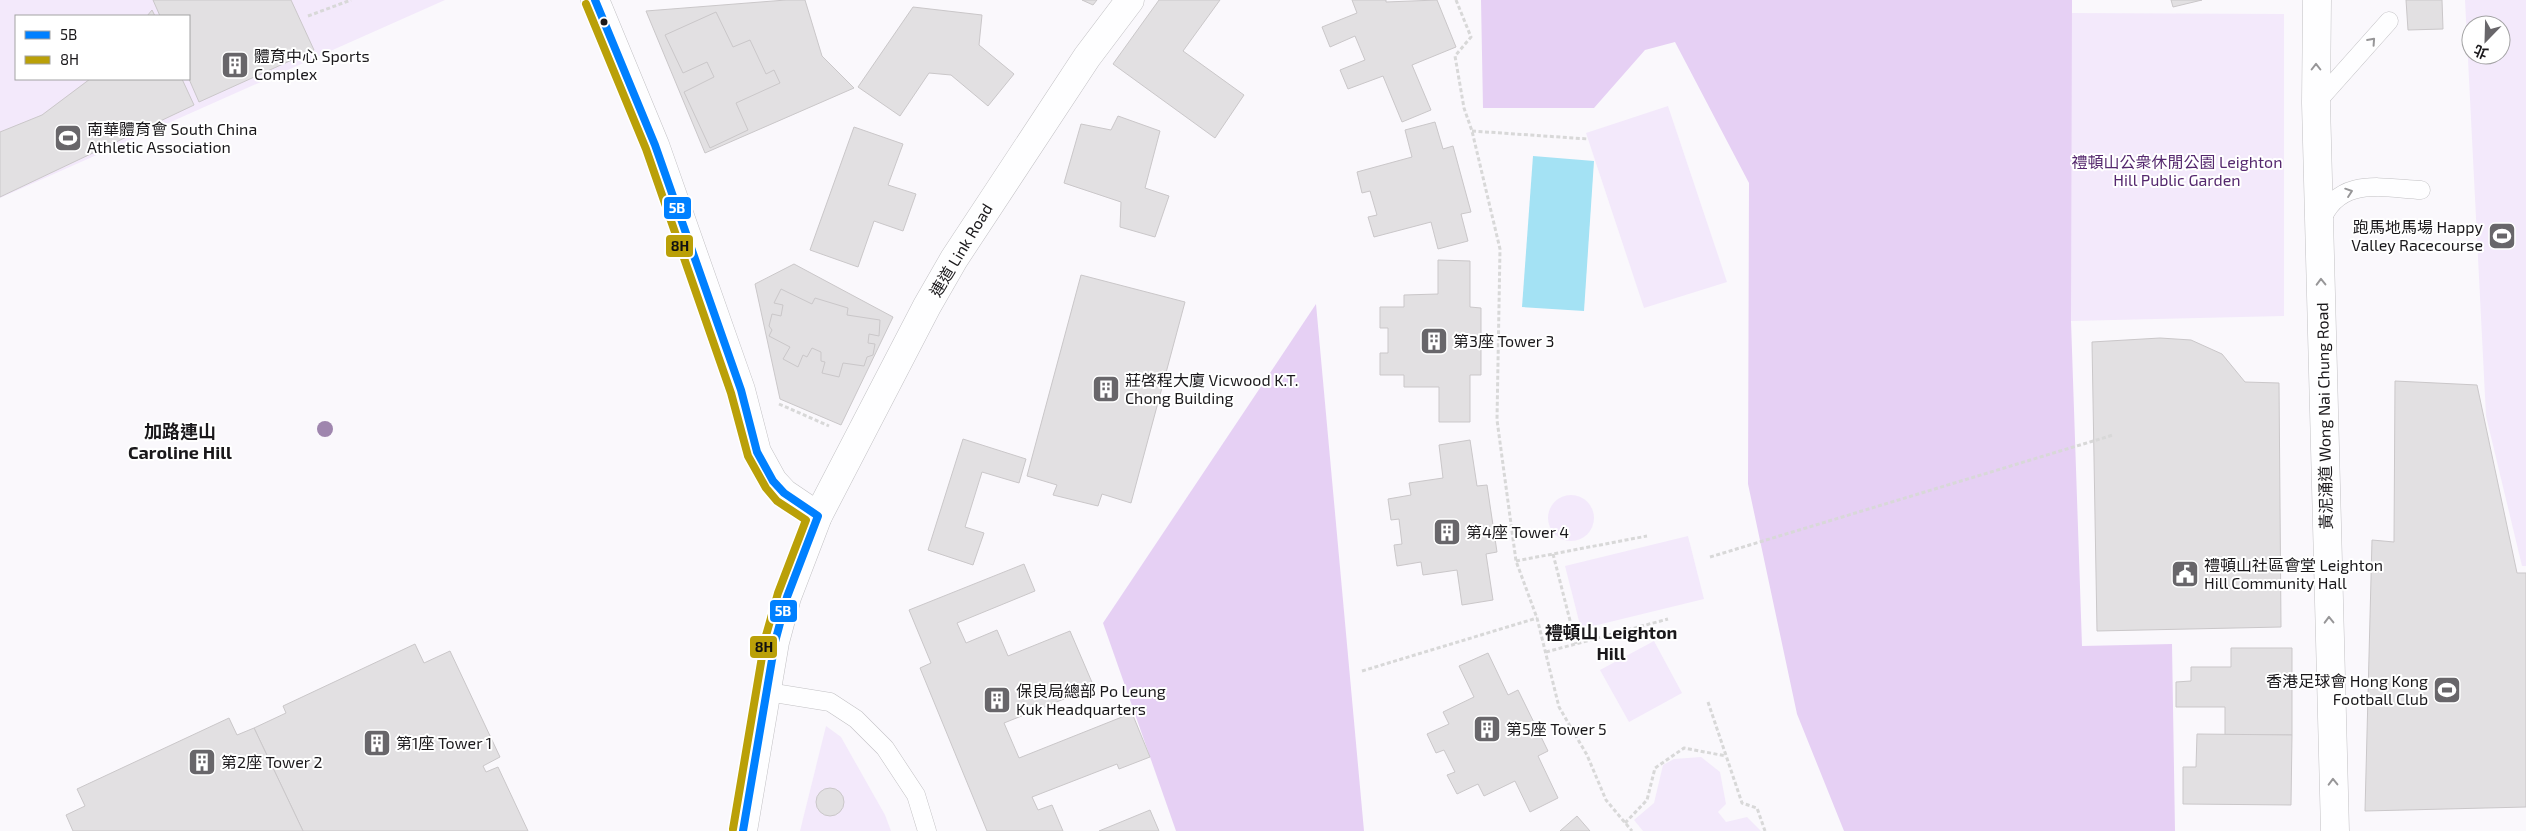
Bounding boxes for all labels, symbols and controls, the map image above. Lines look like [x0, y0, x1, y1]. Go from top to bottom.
legend [15, 15, 190, 80]
north arrow [2461, 15, 2511, 65]
unlabelled marker [599, 17, 609, 27]
text: 5B [60, 25, 77, 43]
one-way arrow [2366, 37, 2375, 46]
text: 北 [2471, 42, 2490, 63]
place label: 體育中心 Sports Complex [254, 46, 370, 83]
text: 8H [60, 50, 79, 68]
building icon: 體育中心 Sports Complex [220, 50, 250, 80]
one-way arrow [2311, 63, 2322, 71]
place label: 南華體育會 South China Athletic Association [87, 119, 257, 156]
sports icon: 南華體育會 South China Athletic Association [53, 123, 83, 153]
park label: 禮頓山公衆休閒公園 Leighton Hill Public Garden [2071, 152, 2283, 189]
one-way arrow [2344, 188, 2353, 198]
line badge: 5B [663, 196, 692, 220]
text: 5B [669, 199, 685, 216]
street label: 連道 Link Road [925, 200, 996, 300]
place label: 跑馬地馬場 Happy Valley Racecourse [2351, 217, 2484, 254]
sports icon: 跑馬地馬場 Happy Valley Racecourse [2487, 221, 2517, 251]
line badge: 8H [665, 234, 694, 258]
text: 8H [671, 237, 689, 254]
one-way arrow [2316, 278, 2326, 286]
street label: 黃泥涌道 Wong Nai Chung Road [2312, 302, 2335, 530]
building icon: 第3座 Tower 3 [1419, 326, 1449, 356]
place label: 第3座 Tower 3 [1453, 331, 1554, 350]
place label: 莊啓程大廈 Vicwood K.T. Chong Building [1125, 370, 1298, 407]
building icon: 莊啓程大廈 Vicwood K.T. Chong Building [1091, 374, 1121, 404]
district label: 加路連山 Caroline Hill [128, 420, 232, 463]
building icon: 第4座 Tower 4 [1432, 517, 1462, 547]
place label: 第4座 Tower 4 [1466, 522, 1569, 541]
place label: 禮頓山社區會堂 Leighton Hill Community Hall [2204, 555, 2383, 592]
public building icon: 禮頓山社區會堂 Leighton Hill Community Hall [2170, 559, 2200, 589]
line badge: 5B [769, 599, 798, 623]
text: 5B [775, 602, 791, 619]
one-way arrow [2324, 616, 2335, 624]
district label: 禮頓山 Leighton Hill [1545, 621, 1677, 664]
line badge: 8H [749, 635, 778, 659]
text: 8H [755, 638, 773, 655]
place label: 香港足球會 Hong Kong Football Club [2266, 671, 2428, 708]
sports icon: 香港足球會 Hong Kong Football Club [2432, 675, 2462, 705]
place label: 保良局總部 Po Leung Kuk Headquarters [1016, 681, 1166, 718]
building icon: 保良局總部 Po Leung Kuk Headquarters [982, 685, 1012, 715]
building icon: 第5座 Tower 5 [1472, 714, 1502, 744]
place label: 第5座 Tower 5 [1506, 719, 1607, 738]
building icon: 第1座 Tower 1 [362, 728, 392, 758]
place label: 第1座 Tower 1 [396, 733, 492, 752]
building icon: 第2座 Tower 2 [187, 747, 217, 777]
place label: 第2座 Tower 2 [221, 752, 322, 771]
one-way arrow [2328, 778, 2339, 786]

